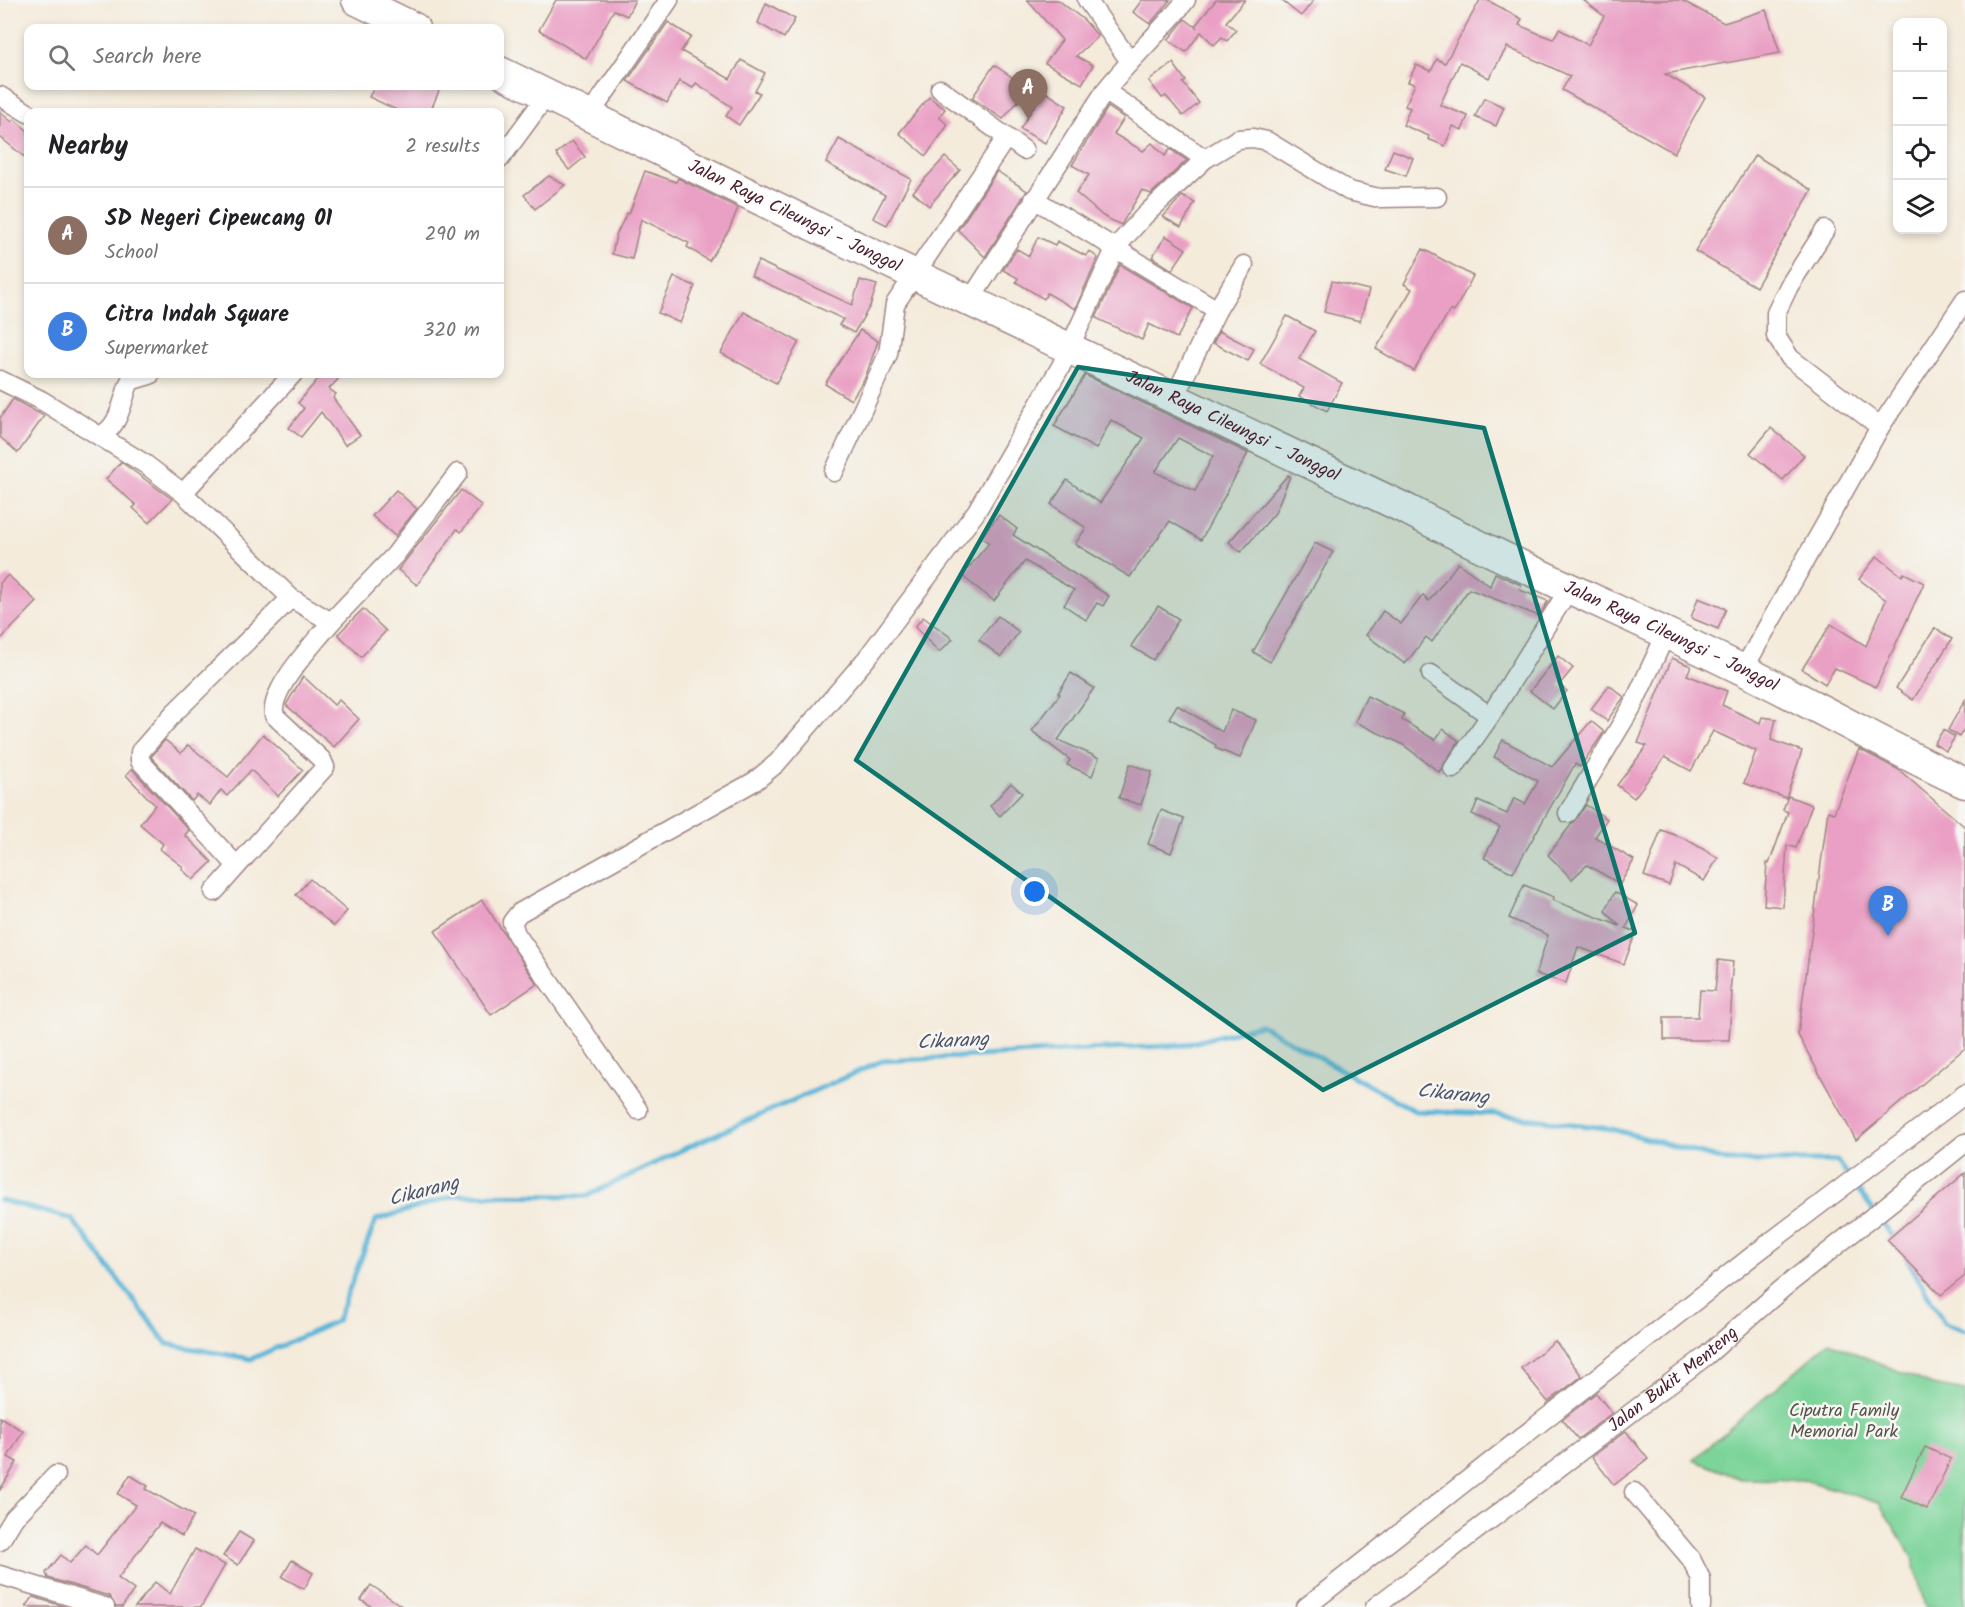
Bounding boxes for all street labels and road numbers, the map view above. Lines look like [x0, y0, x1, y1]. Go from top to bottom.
street label: Jalan Raya Cileungsi - Jonggol [683, 152, 907, 281]
street label: Jalan Raya Cileungsi - Jonggol [1121, 363, 1345, 490]
street label: Jalan Raya Cileungsi - Jonggol [1559, 573, 1784, 700]
street label: Jalan Bukit Menteng [1602, 1319, 1745, 1440]

